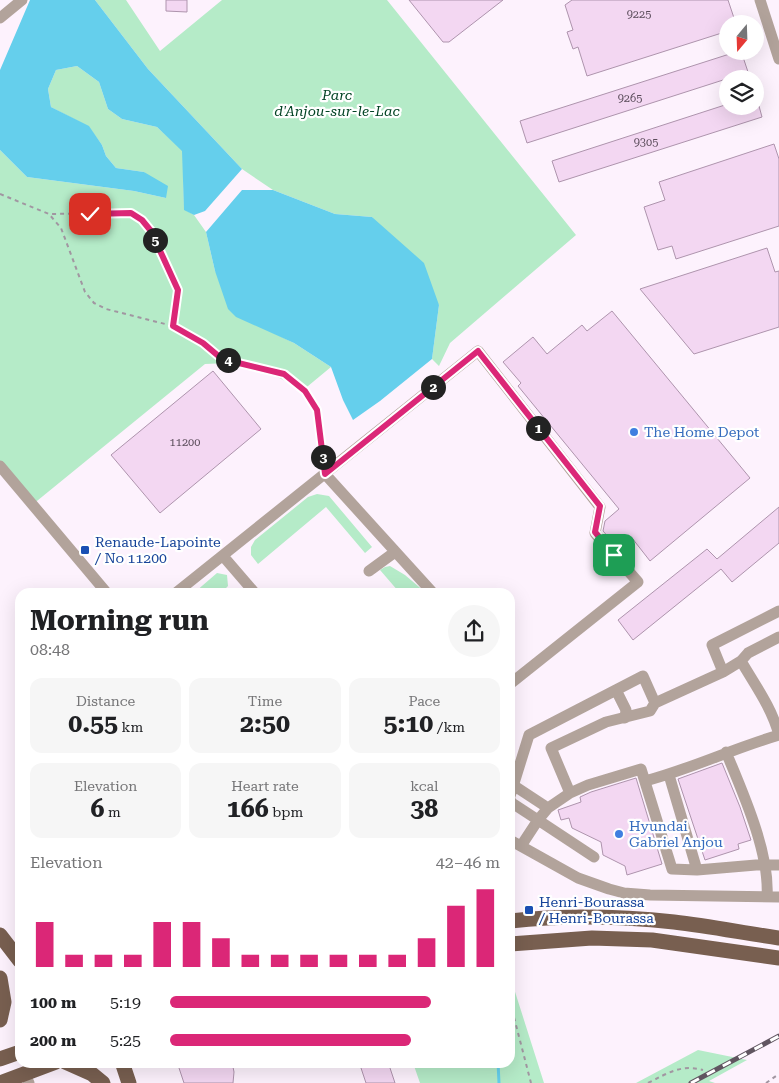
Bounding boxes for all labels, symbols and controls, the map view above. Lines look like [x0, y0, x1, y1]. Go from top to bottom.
house number: 9225 [627, 8, 651, 21]
north arrow [719, 15, 764, 60]
map controls [719, 15, 764, 115]
button: layers [719, 70, 764, 115]
park label: Parc d'Anjou-sur-le-Lac [274, 87, 400, 119]
house number: 9265 [618, 92, 642, 105]
house number: 9305 [634, 136, 658, 149]
pin [69, 193, 111, 235]
icon: check [76, 200, 104, 228]
pin: 5 [142, 228, 168, 252]
text: 5 [152, 232, 159, 248]
pin: 4 [216, 348, 240, 372]
text: 4 [225, 352, 232, 368]
pin: 2 [420, 374, 446, 400]
text: 2 [430, 379, 437, 395]
pin: 1 [526, 416, 550, 440]
text: 1 [535, 420, 542, 436]
place label: The Home Depot [644, 424, 759, 440]
marker: The Home Depot [628, 426, 640, 438]
house number: 11200 [170, 436, 200, 449]
pin: 3 [310, 444, 336, 470]
text: 3 [320, 449, 327, 465]
place label: Renaude-Lapointe / No 11200 [94, 534, 221, 566]
pin [593, 534, 635, 576]
icon: arrive [600, 541, 628, 569]
marker: Renaude-Lapointe / No 11200 [79, 544, 91, 556]
text: Morning run [30, 604, 209, 637]
button: share [448, 605, 500, 657]
text: 08:48 [30, 640, 70, 659]
text: Distance [76, 693, 135, 709]
text: Time [248, 693, 282, 709]
text: Pace [409, 693, 440, 709]
text: 0.55 [68, 709, 118, 738]
text: 2:50 [240, 709, 290, 738]
text: 5:10 [384, 709, 433, 738]
text: km [118, 719, 143, 735]
text: /km [433, 719, 465, 735]
text: Elevation [74, 778, 137, 794]
text: Heart rate [231, 778, 299, 794]
text: kcal [410, 778, 438, 794]
text: 6 [91, 794, 105, 823]
text: 166 [227, 794, 269, 823]
text: 38 [410, 794, 438, 823]
text: m [105, 804, 121, 820]
text: bpm [269, 804, 303, 820]
place label: Hyundai Gabriel Anjou [629, 818, 723, 850]
marker: Hyundai Gabriel Anjou [613, 828, 625, 840]
text: Elevation [30, 853, 103, 872]
text: 42–46 m [436, 853, 500, 872]
place label: Henri-Bourassa / Henri-Bourassa [538, 894, 654, 926]
marker: Henri-Bourassa / Henri-Bourassa [523, 904, 535, 916]
text: 100 m [30, 993, 76, 1012]
text: 5:19 [110, 993, 141, 1012]
text: 200 m [30, 1031, 76, 1050]
text: 5:25 [110, 1031, 141, 1050]

